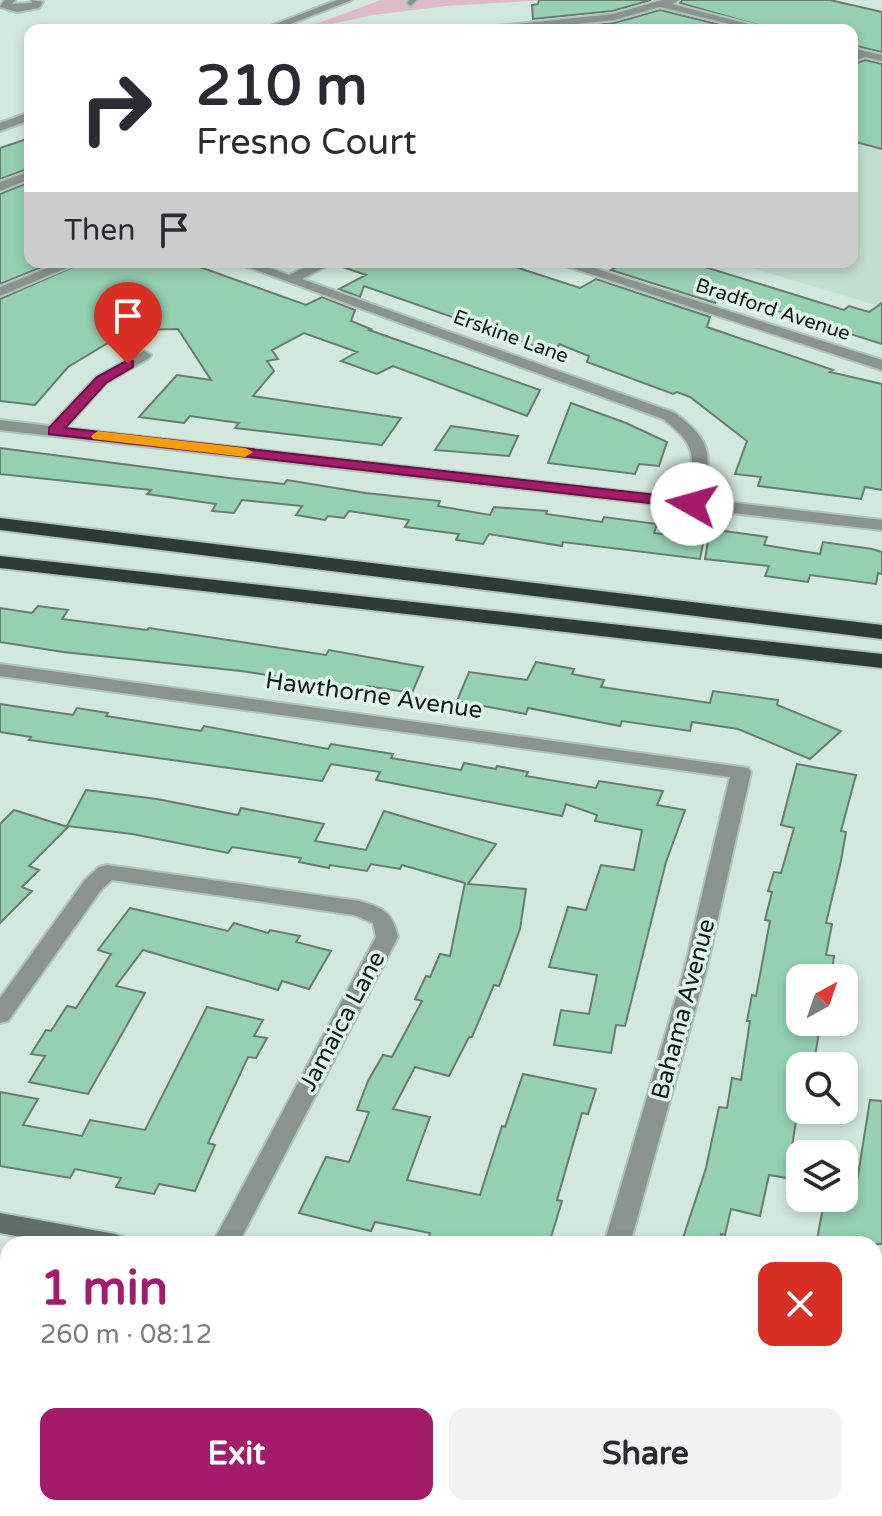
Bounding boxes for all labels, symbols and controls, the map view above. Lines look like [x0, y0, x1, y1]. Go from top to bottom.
text: 210 m [196, 53, 367, 120]
icon: right [64, 56, 168, 160]
text: Fresno Court [196, 121, 417, 164]
icon: arrive [152, 208, 196, 252]
text: Then [64, 212, 136, 249]
street label: Bradford Avenue [692, 274, 853, 346]
pin [94, 282, 162, 364]
icon: arrive [106, 294, 150, 338]
street label: Erskine Lane [450, 305, 571, 369]
position arrow [650, 462, 734, 546]
street label: Hawthorne Avenue [264, 666, 484, 725]
street label: Bahama Avenue [645, 916, 722, 1103]
street label: Jamaica Lane [293, 946, 391, 1096]
north arrow [786, 964, 858, 1036]
map controls [786, 964, 858, 1212]
button: search [786, 1052, 858, 1124]
button: layers [786, 1140, 858, 1212]
text: 1 min [40, 1260, 168, 1318]
button: close [758, 1262, 842, 1346]
text: 260 m · 08:12 [40, 1319, 212, 1350]
button: Exit [40, 1408, 433, 1500]
button: Share [449, 1408, 842, 1500]

